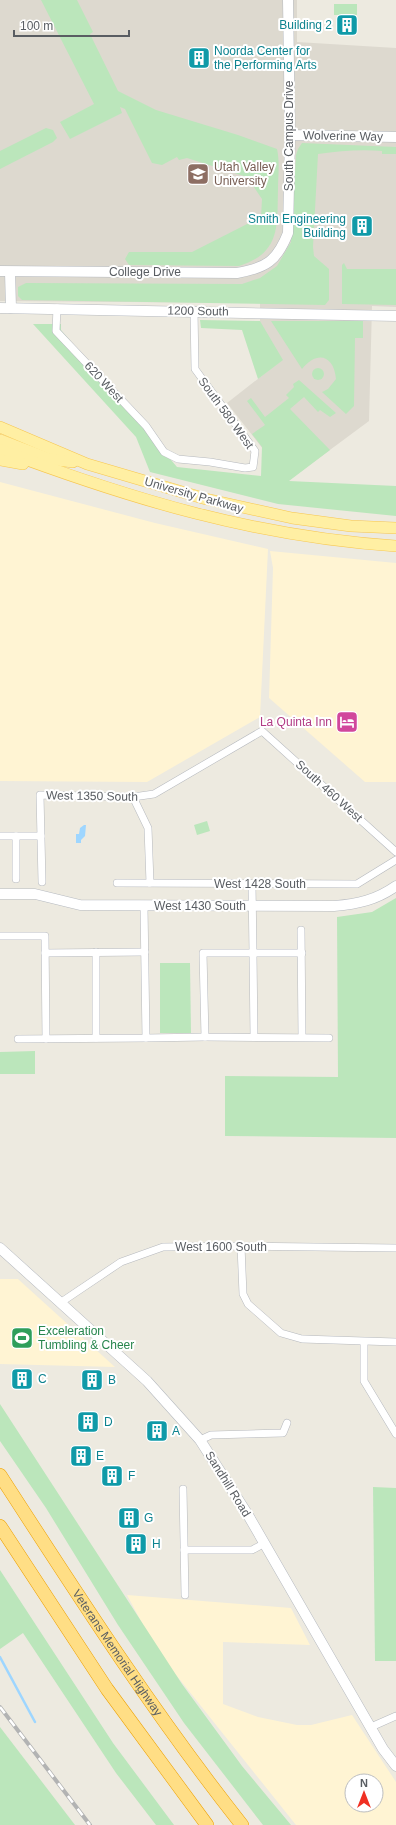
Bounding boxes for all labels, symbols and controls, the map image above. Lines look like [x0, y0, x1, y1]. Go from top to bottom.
scale bar [14, 12, 129, 38]
building icon: Building 2 [334, 12, 360, 38]
place label: Building 2 [279, 18, 332, 32]
text: 100 m [20, 19, 53, 33]
place label: Noorda Center for the Performing Arts [214, 44, 317, 72]
building icon: Noorda Center for the Performing Arts [186, 45, 212, 71]
street label: South Campus Drive [282, 80, 296, 191]
street label: Wolverine Way [303, 128, 383, 144]
place label: Utah Valley University [214, 160, 274, 188]
school or university icon: Utah Valley University [185, 161, 211, 187]
place label: Smith Engineering Building [248, 212, 346, 240]
building icon: Smith Engineering Building [349, 213, 375, 239]
street label: College Drive [109, 265, 181, 279]
street label: 1200 South [167, 303, 229, 319]
street label: 620 West [82, 359, 127, 406]
street label: South 580 West [195, 374, 257, 452]
street label: University Parkway [143, 474, 245, 516]
hotel icon: La Quinta Inn [334, 709, 360, 735]
place label: La Quinta Inn [260, 715, 332, 729]
street label: South 460 West [293, 757, 366, 825]
street label: West 1350 South [46, 788, 138, 804]
street label: West 1428 South [214, 877, 306, 891]
street label: West 1430 South [154, 899, 246, 913]
street label: West 1600 South [175, 1240, 267, 1254]
place label: Exceleration Tumbling & Cheer [38, 1324, 134, 1352]
sports icon: Exceleration Tumbling & Cheer [9, 1325, 35, 1351]
building icon: C [9, 1366, 35, 1392]
building icon: B [79, 1367, 105, 1393]
place label: C [38, 1372, 47, 1386]
place label: B [108, 1373, 116, 1387]
building icon: D [75, 1409, 101, 1435]
place label: D [104, 1415, 113, 1429]
building icon: A [144, 1418, 170, 1444]
place label: A [172, 1424, 180, 1438]
building icon: E [68, 1443, 94, 1469]
place label: E [96, 1449, 104, 1463]
street label: Sandhill Road [202, 1449, 254, 1519]
building icon: F [99, 1463, 125, 1489]
place label: F [128, 1469, 135, 1483]
building icon: G [116, 1505, 142, 1531]
place label: G [144, 1511, 153, 1525]
building icon: H [123, 1531, 149, 1557]
place label: H [152, 1537, 161, 1551]
street label: Veterans Memorial Highway [70, 1587, 165, 1719]
north arrow [344, 1773, 384, 1813]
text: N [360, 1777, 368, 1789]

